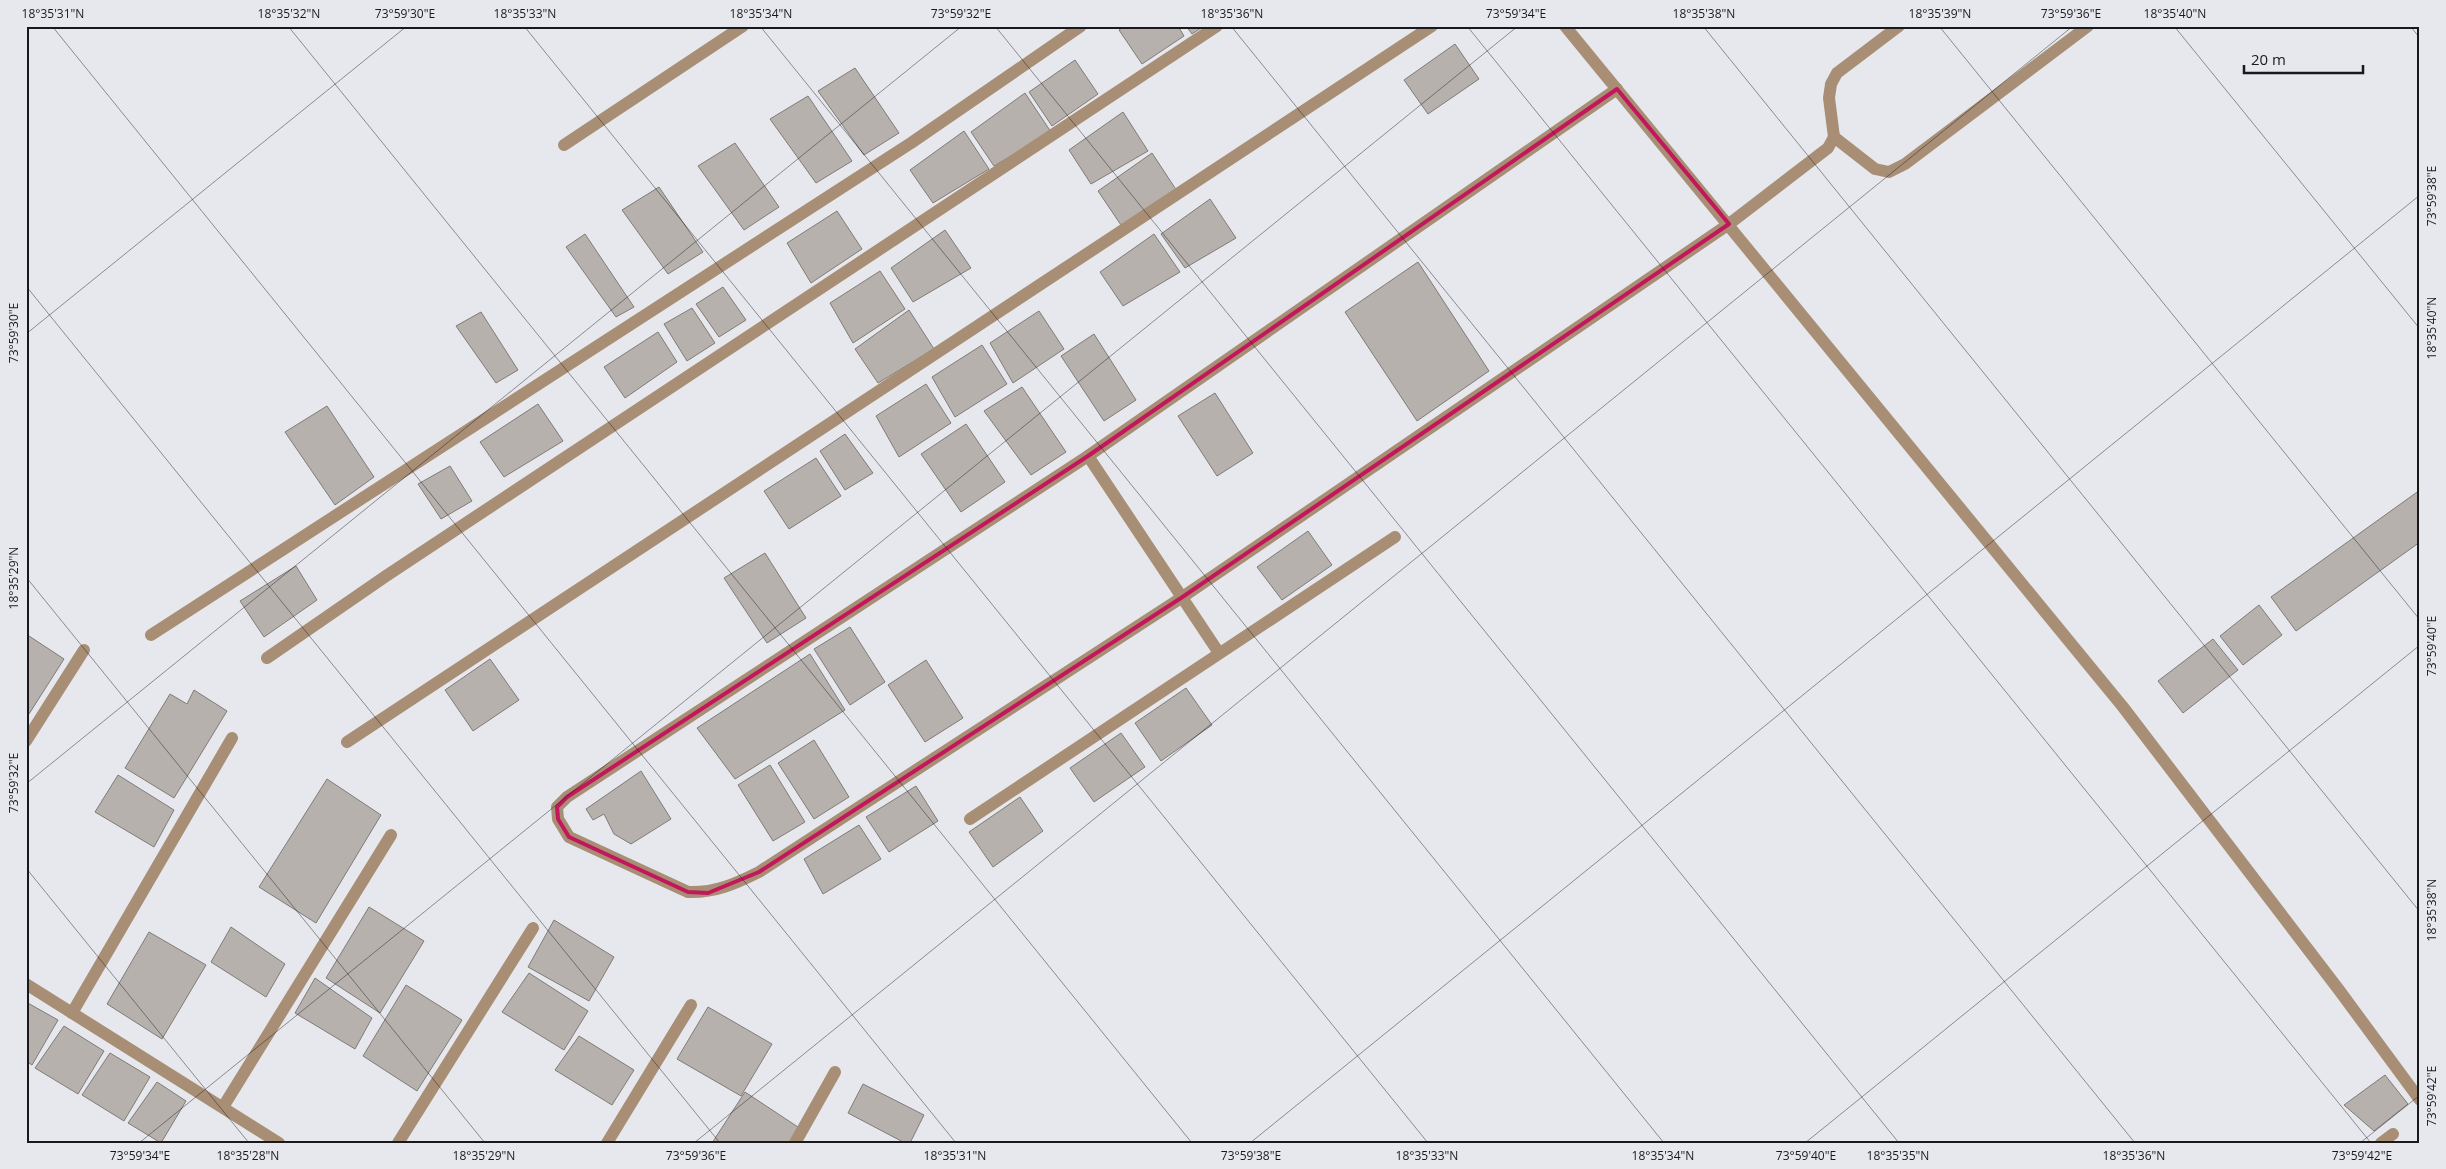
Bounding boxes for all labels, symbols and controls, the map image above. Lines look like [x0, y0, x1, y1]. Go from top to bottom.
text: 18°35'31"N [22, 5, 84, 22]
text: 18°35'32"N [258, 5, 320, 22]
text: 73°59'30"E [375, 5, 435, 22]
text: 18°35'33"N [494, 5, 556, 22]
text: 18°35'34"N [730, 5, 792, 22]
text: 73°59'32"E [931, 5, 991, 22]
text: 18°35'36"N [1201, 5, 1263, 22]
text: 73°59'34"E [1486, 5, 1546, 22]
text: 18°35'38"N [1673, 5, 1735, 22]
text: 18°35'39"N [1909, 5, 1971, 22]
text: 73°59'36"E [2041, 5, 2101, 22]
text: 18°35'40"N [2144, 5, 2206, 22]
scale bar [2244, 42, 2362, 74]
text: 20 m [2251, 49, 2286, 69]
text: 73°59'38"E [2423, 166, 2440, 226]
text: 18°35'40"N [2423, 297, 2440, 359]
text: 73°59'30"E [5, 303, 22, 363]
text: 18°35'29"N [5, 547, 22, 609]
text: 73°59'40"E [2423, 616, 2440, 676]
text: 73°59'32"E [5, 753, 22, 813]
text: 18°35'38"N [2423, 879, 2440, 941]
text: 73°59'42"E [2423, 1066, 2440, 1126]
text: 73°59'34"E [110, 1147, 170, 1164]
text: 18°35'28"N [217, 1147, 279, 1164]
text: 18°35'29"N [453, 1147, 515, 1164]
text: 73°59'36"E [666, 1147, 726, 1164]
text: 18°35'31"N [924, 1147, 986, 1164]
text: 73°59'38"E [1221, 1147, 1281, 1164]
text: 18°35'33"N [1396, 1147, 1458, 1164]
text: 18°35'34"N [1632, 1147, 1694, 1164]
text: 73°59'40"E [1776, 1147, 1836, 1164]
text: 18°35'35"N [1867, 1147, 1929, 1164]
text: 18°35'36"N [2103, 1147, 2165, 1164]
text: 73°59'42"E [2332, 1147, 2392, 1164]

